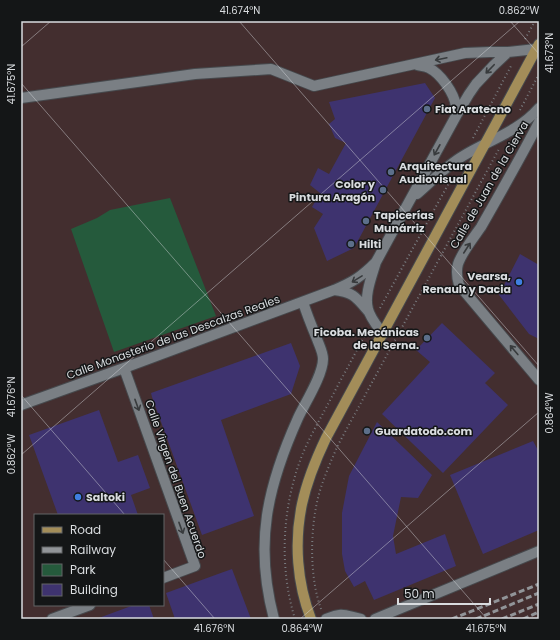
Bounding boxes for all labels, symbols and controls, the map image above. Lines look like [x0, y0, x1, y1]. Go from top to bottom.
text: 41.674°N [220, 3, 260, 18]
text: 0.862°W [499, 3, 540, 18]
text: 41.673°N [542, 33, 557, 73]
one-way arrow [435, 55, 448, 63]
text: 41.675°N [4, 64, 19, 104]
one-way arrow [485, 64, 495, 74]
place label: Fiat Aratecno [435, 101, 511, 117]
marker: Fiat Aratecno [422, 104, 432, 114]
street label: Calle de Juan de la Cierva [446, 118, 532, 252]
one-way arrow [433, 144, 441, 156]
place label: Arquitectura Audiovisual [399, 158, 472, 187]
marker: Arquitectura Audiovisual [386, 167, 396, 177]
place label: Color y Pintura Aragón [289, 176, 375, 205]
marker: Color y Pintura Aragón [378, 185, 388, 195]
place label: Tapicerías Munárriz [374, 207, 434, 236]
marker: Tapicerías Munárriz [361, 216, 371, 226]
place label: Hilti [359, 236, 381, 252]
marker: Hilti [346, 239, 356, 249]
one-way arrow [463, 242, 471, 254]
place label: Vearsa, Renault y Dacia [423, 268, 511, 297]
one-way arrow [352, 275, 363, 283]
marker: Vearsa, Renault y Dacia [514, 277, 524, 287]
street label: Calle Monasterio de las Descalzas Reales [64, 291, 282, 383]
place label: Ficoba. Mecánicas de la Serna. [314, 324, 419, 353]
marker: Ficoba. Mecánicas de la Serna. [422, 333, 432, 343]
one-way arrow [509, 345, 518, 356]
text: 41.676°N [4, 377, 19, 417]
text: 0.864°W [542, 392, 557, 434]
street label: Calle Virgen del Buen Acuerdo [141, 398, 211, 560]
one-way arrow [134, 399, 142, 411]
place label: Guardatodo.com [375, 423, 473, 439]
marker: Guardatodo.com [362, 426, 372, 436]
text: 0.862°W [4, 433, 19, 474]
place label: Saltoki [86, 489, 125, 505]
marker: Saltoki [73, 492, 83, 502]
legend [34, 514, 164, 606]
text: Road [70, 521, 101, 538]
one-way arrow [178, 521, 185, 534]
text: Railway [70, 541, 116, 558]
text: Park [70, 561, 97, 578]
scale bar [398, 580, 490, 606]
text: Building [70, 581, 118, 598]
text: 50 m [404, 585, 435, 602]
text: 41.676°N [194, 621, 234, 636]
text: 0.864°W [281, 621, 323, 636]
text: 41.675°N [466, 621, 506, 636]

